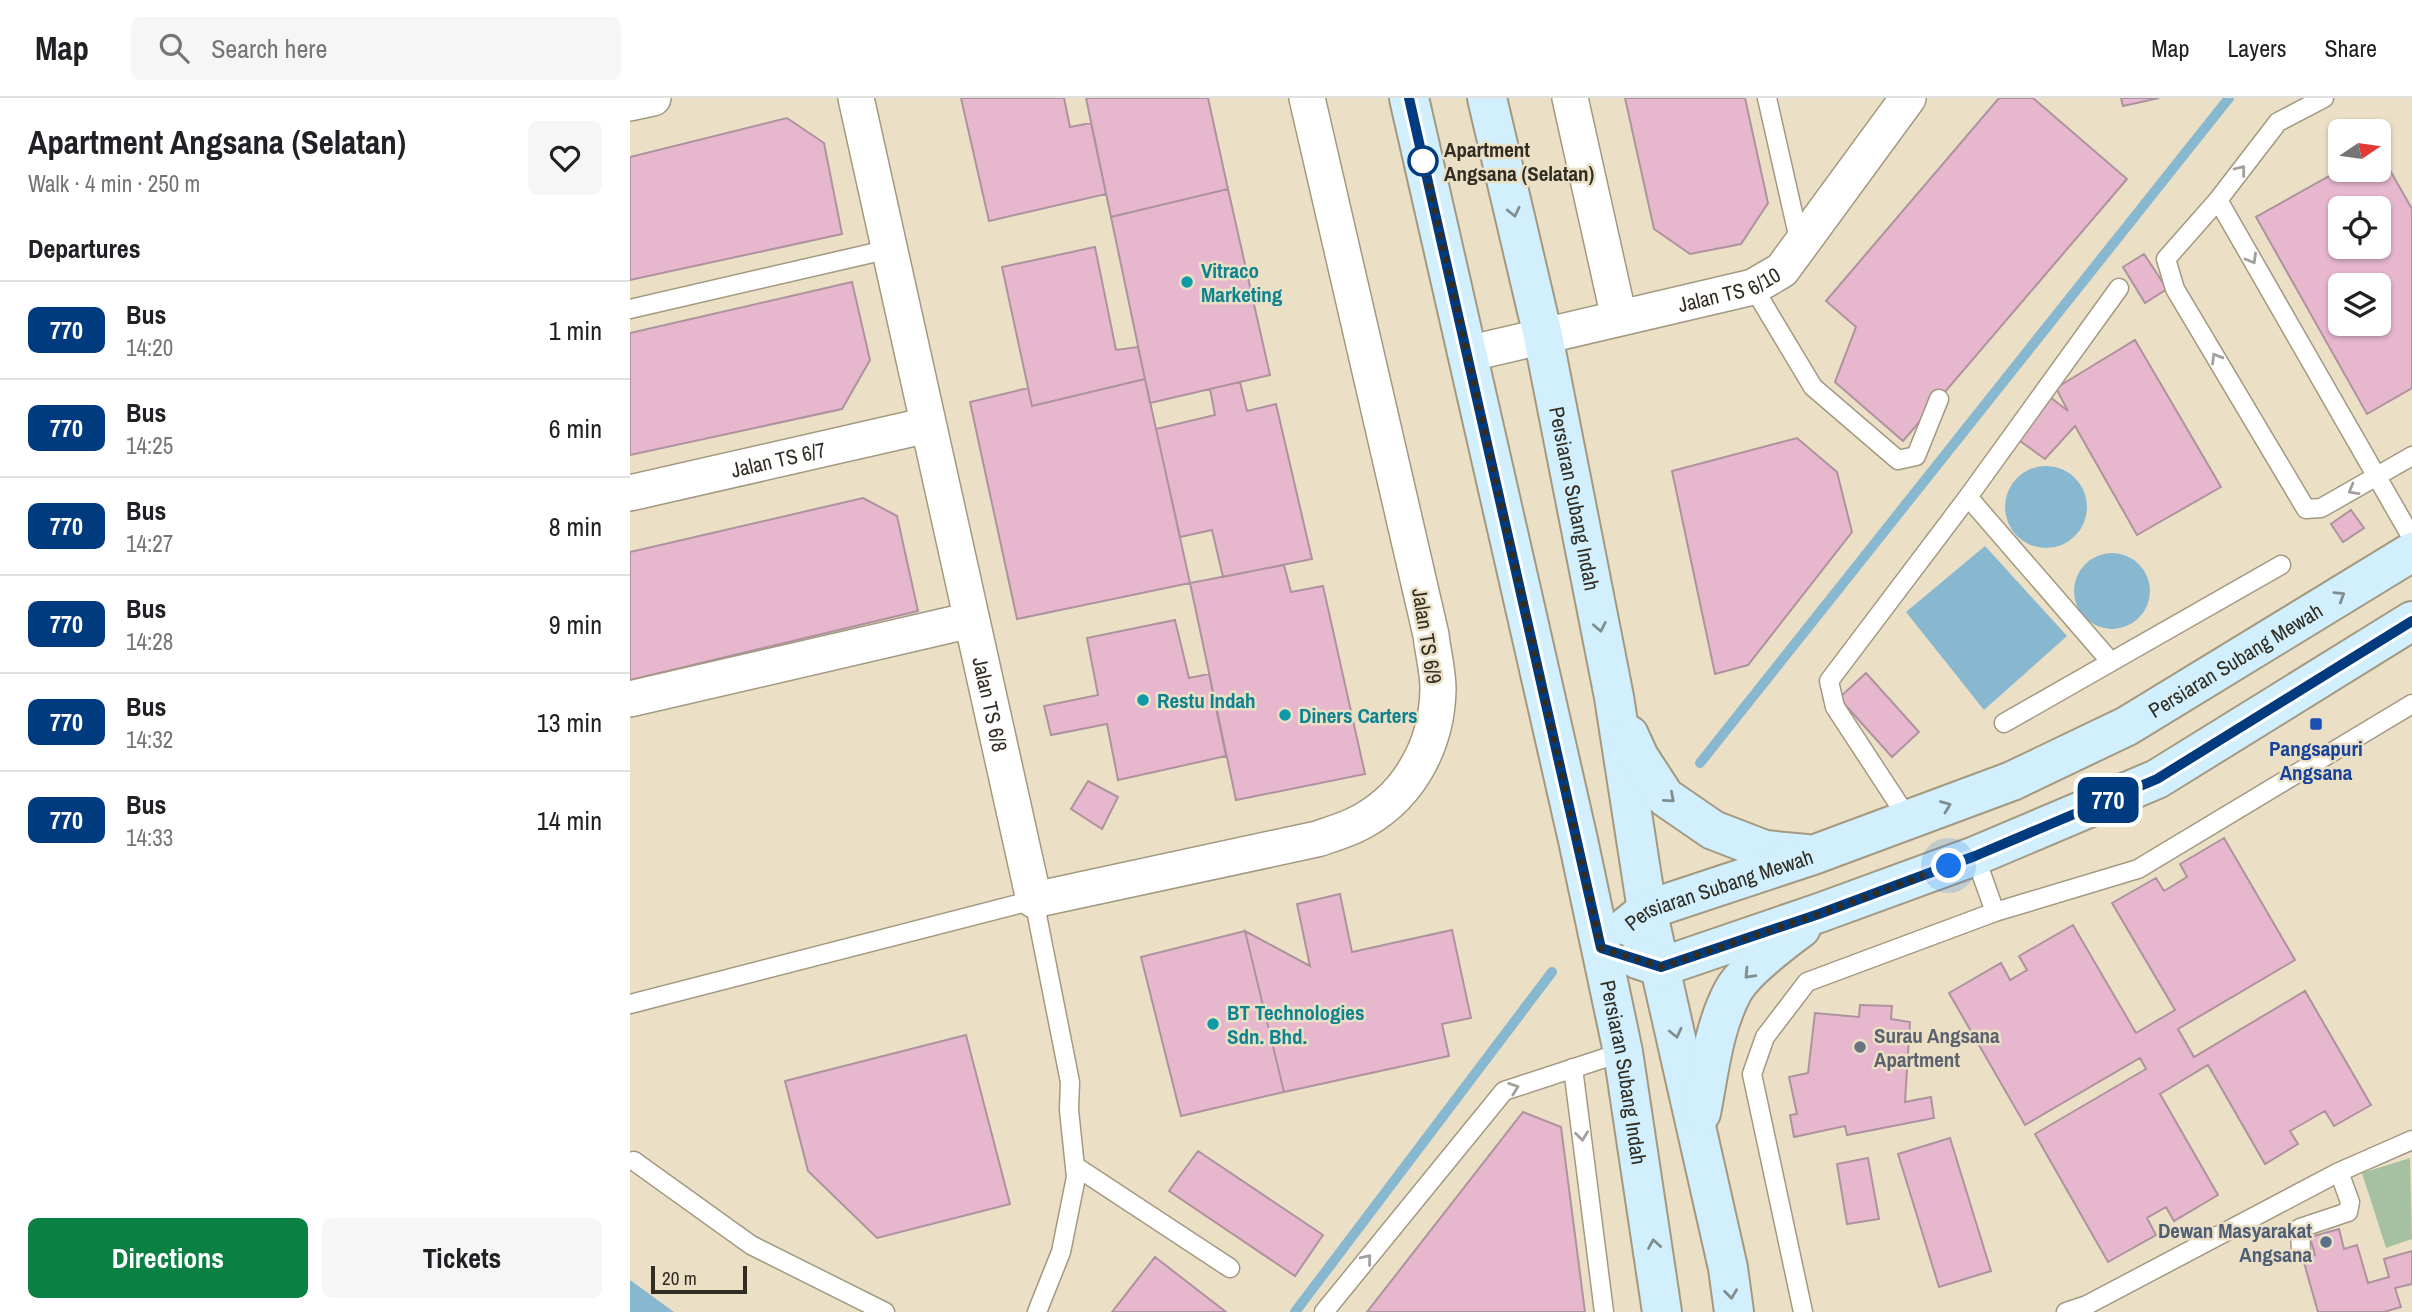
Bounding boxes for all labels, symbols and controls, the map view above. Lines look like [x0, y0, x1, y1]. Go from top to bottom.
search box [131, 17, 621, 80]
text: Map [35, 26, 89, 70]
icon: search [155, 29, 193, 67]
text: Search here [211, 31, 327, 66]
text: Map [2151, 32, 2189, 64]
text: Layers [2227, 32, 2286, 64]
text: Share [2324, 32, 2377, 64]
north arrow [2328, 119, 2390, 182]
map controls [2328, 119, 2391, 336]
text: Apartment Angsana (Selatan) [28, 120, 406, 164]
button: heart [528, 121, 602, 195]
place label: Apartment Angsana (Selatan) [1444, 135, 1595, 188]
marker: Apartment Angsana (Selatan) [1408, 146, 1438, 176]
one-way arrow [2232, 165, 2245, 178]
text: Walk · 4 min · 250 m [28, 168, 200, 199]
button: locate [2328, 196, 2391, 259]
one-way arrow [1505, 206, 1520, 218]
text: Departures [28, 231, 141, 266]
one-way arrow [2244, 251, 2257, 264]
place label: Vitraco Marketing [1201, 256, 1283, 309]
street label: Jalan TS 6/10 [1675, 260, 1786, 319]
button: layers [2328, 273, 2391, 336]
marker: Vitraco Marketing [1179, 274, 1195, 290]
text: Bus [126, 297, 166, 332]
text: 1 min [549, 313, 602, 348]
text: 770 [50, 314, 83, 346]
text: 14:20 [126, 332, 173, 363]
one-way arrow [2211, 352, 2224, 365]
text: Bus [126, 395, 166, 430]
street label: Persiaran Subang Indah [1543, 404, 1607, 593]
text: 6 min [549, 411, 602, 446]
text: 770 [50, 412, 83, 444]
text: 14:25 [126, 430, 173, 461]
street label: Jalan TS 6/7 [728, 434, 828, 484]
one-way arrow [2347, 482, 2360, 495]
text: Bus [126, 493, 166, 528]
text: 8 min [549, 509, 602, 544]
text: 770 [50, 510, 83, 542]
text: 14:27 [126, 528, 173, 559]
street label: Jalan TS 6/9 [1405, 586, 1449, 686]
text: Bus [126, 591, 166, 626]
one-way arrow [2333, 591, 2346, 604]
street label: Persiaran Subang Mewah [2143, 596, 2328, 724]
text: 9 min [549, 607, 602, 642]
text: 770 [50, 608, 83, 640]
one-way arrow [1591, 621, 1606, 633]
text: 14:28 [126, 626, 173, 657]
street label: Jalan TS 6/8 [966, 654, 1015, 754]
place label: Restu Indah [1157, 686, 1256, 715]
text: Bus [126, 689, 166, 724]
marker: Restu Indah [1135, 692, 1151, 708]
place label: Diners Carters [1299, 701, 1418, 730]
text: 13 min [537, 705, 602, 740]
text: 770 [50, 706, 83, 738]
marker: Diners Carters [1277, 707, 1293, 723]
marker: Pangsapuri Angsana [2308, 716, 2324, 732]
text: 14:32 [126, 724, 173, 755]
place label: Pangsapuri Angsana [2269, 734, 2363, 787]
line badge: 770 [2068, 777, 2148, 823]
text: 770 [2092, 784, 2124, 816]
text: Bus [126, 787, 166, 822]
one-way arrow [1662, 790, 1675, 802]
one-way arrow [1940, 801, 1952, 815]
text: 14 min [537, 803, 602, 838]
text: 770 [50, 804, 83, 836]
text: 14:33 [126, 822, 173, 853]
street label: Persiaran Subang Mewah [1618, 842, 1817, 937]
your location [1931, 848, 1966, 883]
one-way arrow [1744, 965, 1757, 978]
street label: Persiaran Subang Indah [1594, 977, 1654, 1167]
place label: BT Technologies Sdn. Bhd. [1227, 998, 1365, 1051]
marker: BT Technologies Sdn. Bhd. [1205, 1016, 1221, 1032]
place label: Surau Angsana Apartment [1874, 1021, 2000, 1074]
one-way arrow [1668, 1027, 1682, 1039]
marker: Surau Angsana Apartment [1852, 1039, 1868, 1055]
one-way arrow [1508, 1082, 1520, 1096]
one-way arrow [1575, 1130, 1590, 1142]
place label: Dewan Masyarakat Angsana [2158, 1216, 2312, 1269]
button: Directions [28, 1218, 308, 1298]
button: Tickets [322, 1218, 602, 1298]
marker: Dewan Masyarakat Angsana [2318, 1234, 2334, 1250]
one-way arrow [1646, 1238, 1661, 1250]
one-way arrow [1359, 1254, 1371, 1267]
scale bar [651, 1263, 747, 1295]
text: 20 m [662, 1265, 697, 1291]
one-way arrow [1724, 1288, 1739, 1300]

